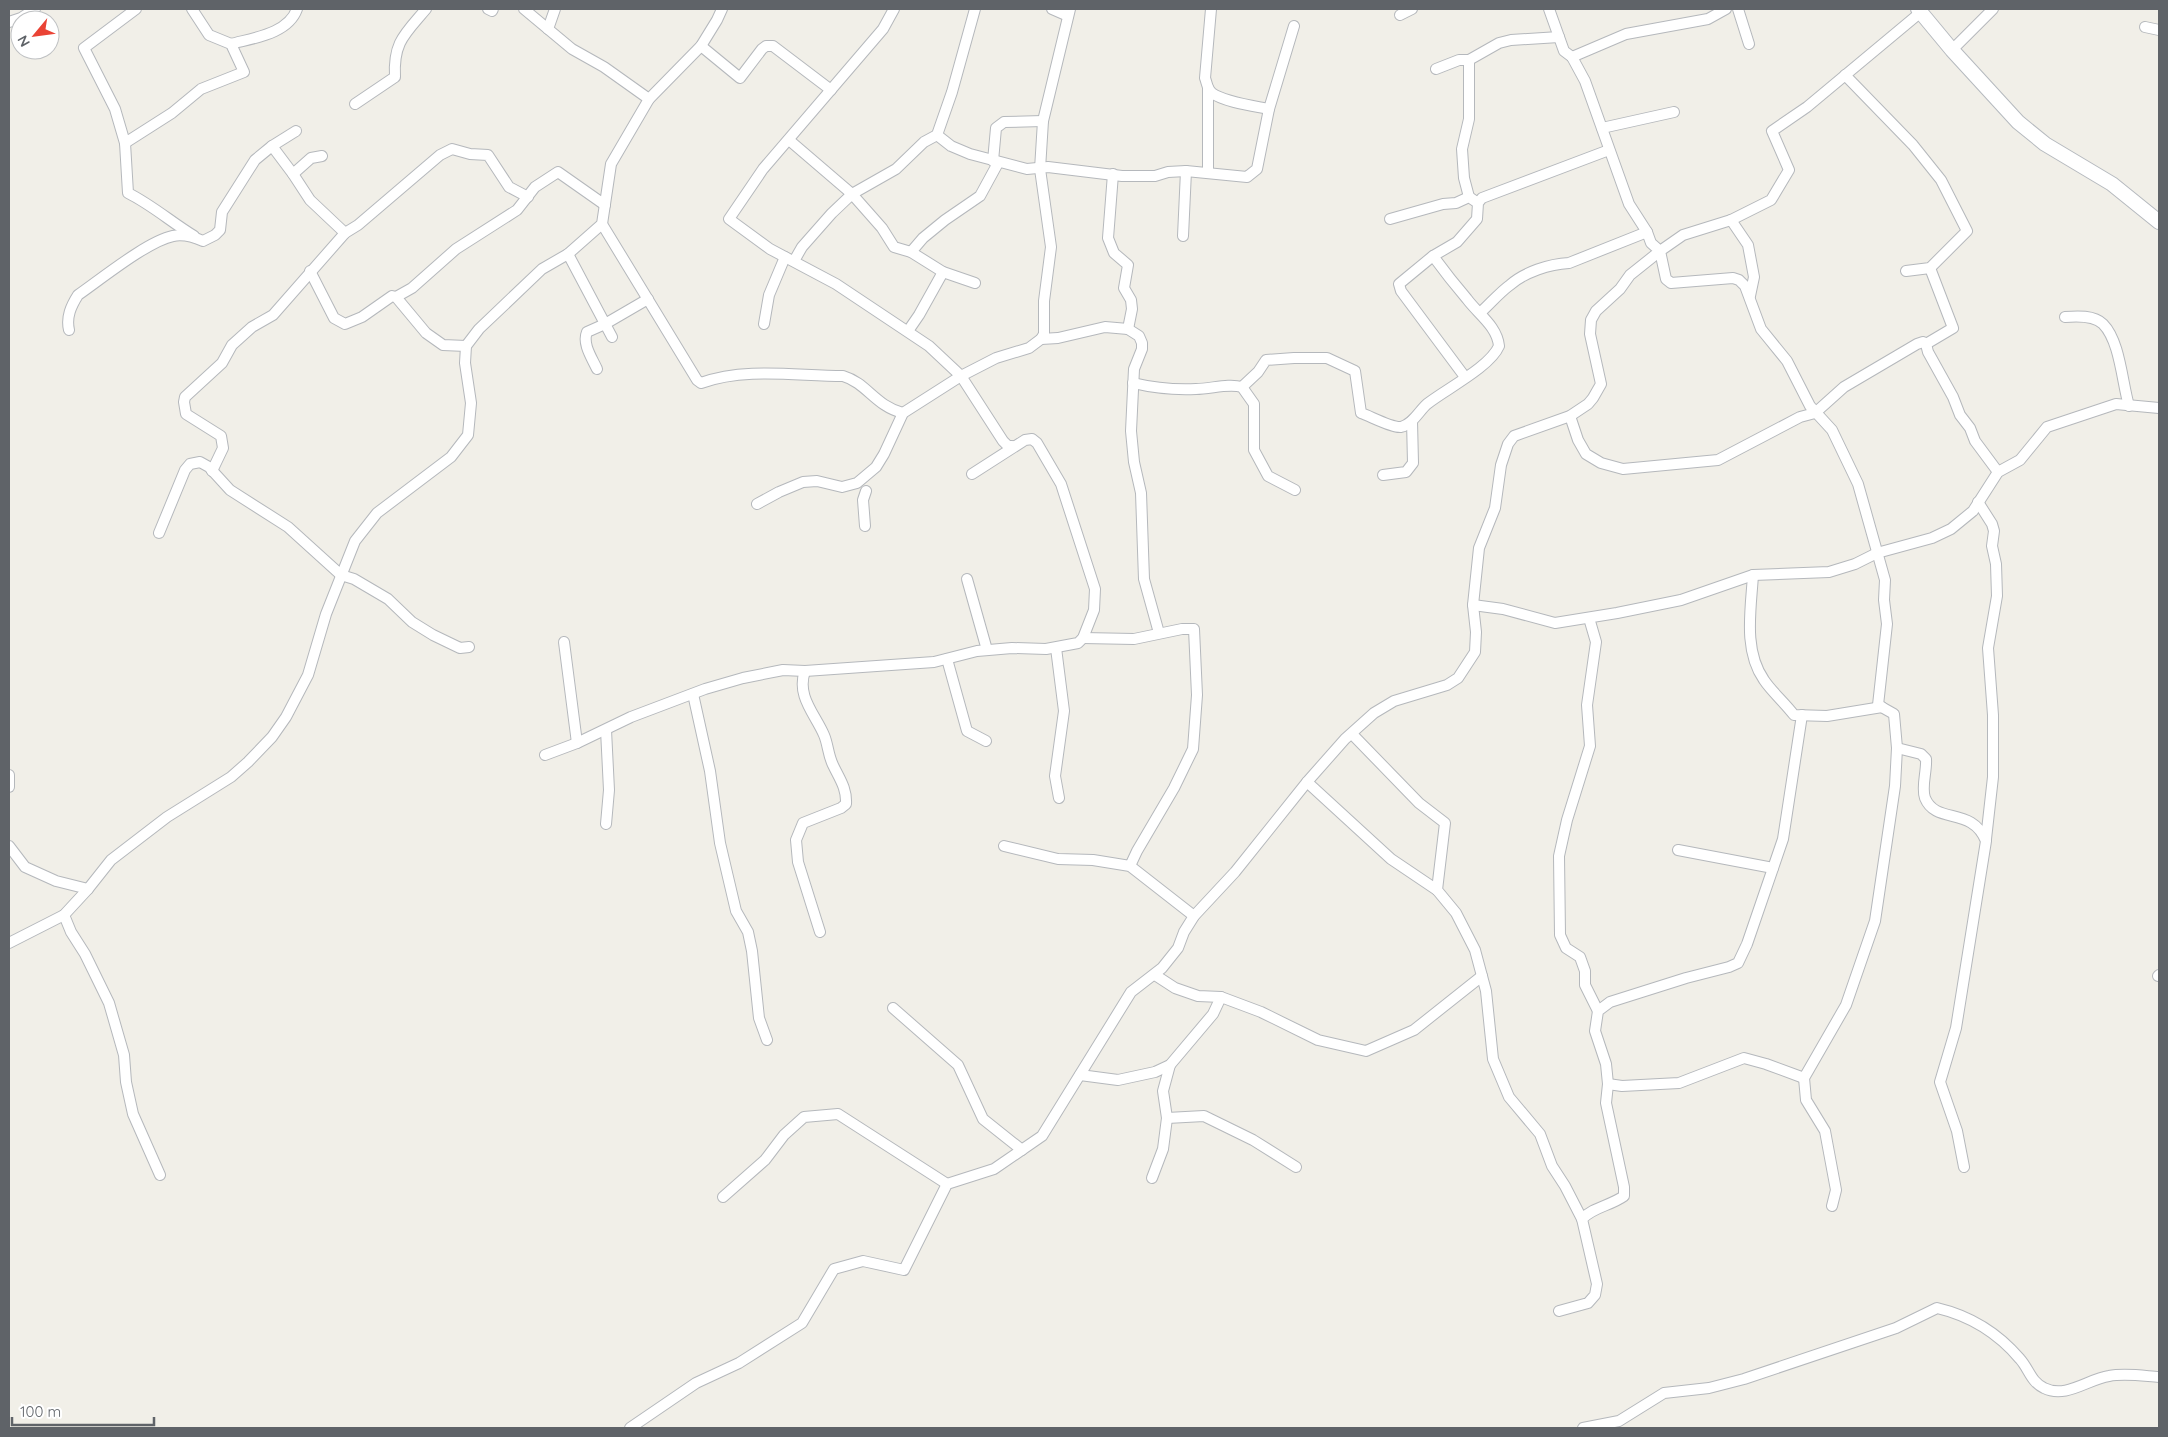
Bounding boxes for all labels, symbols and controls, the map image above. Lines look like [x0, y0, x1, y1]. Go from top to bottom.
north arrow [10, 10, 60, 60]
text: N [13, 32, 34, 50]
scale bar [12, 1394, 155, 1426]
text: 100 m [20, 1402, 61, 1421]

